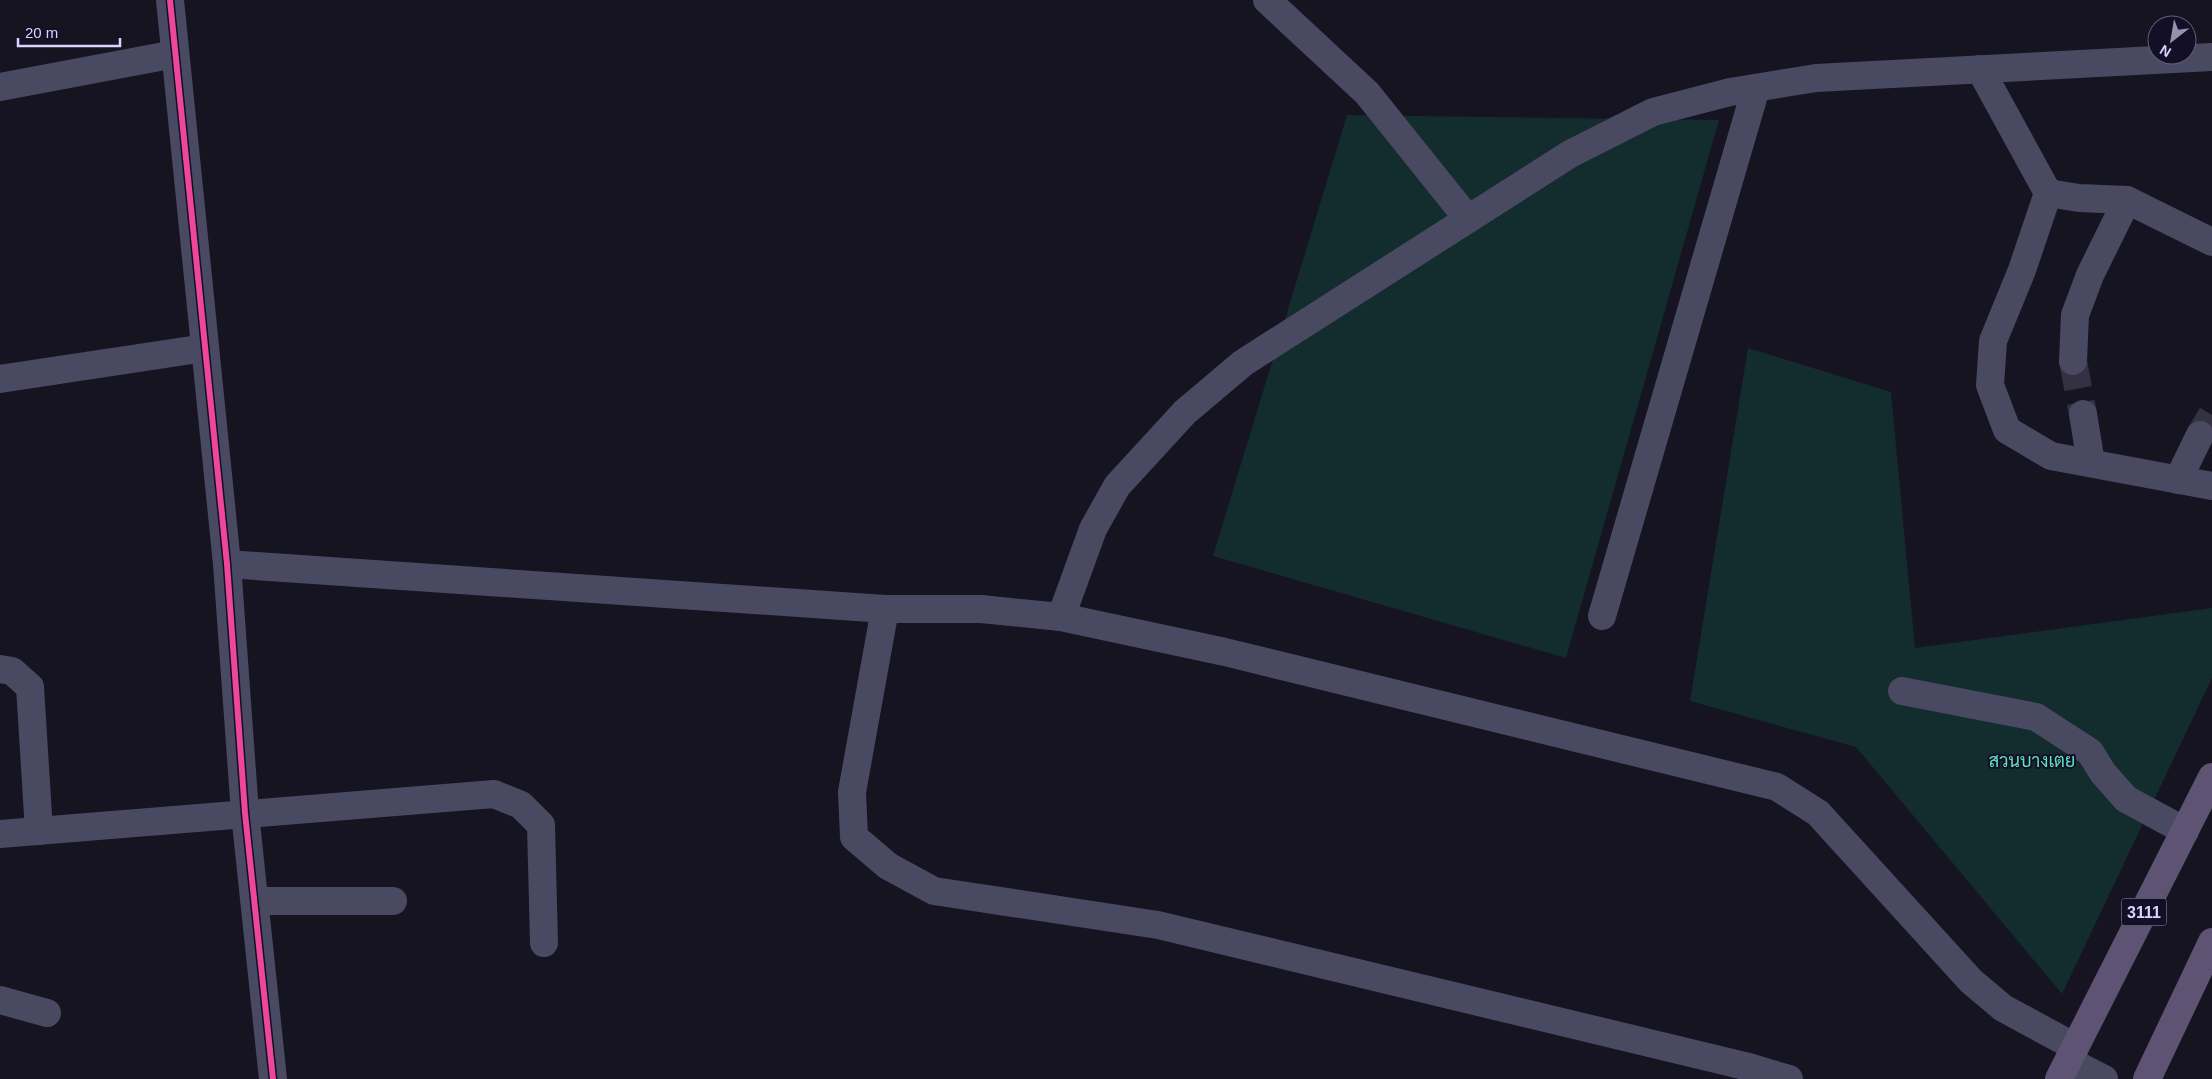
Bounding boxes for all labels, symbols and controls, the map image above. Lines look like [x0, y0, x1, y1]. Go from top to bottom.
scale bar [18, 15, 120, 47]
north arrow [2147, 15, 2197, 65]
text: 20 m [25, 24, 58, 41]
text: N [2157, 42, 2174, 61]
park label: สวนบางเตย [1989, 751, 2075, 771]
road number: 3111 [2122, 899, 2166, 926]

